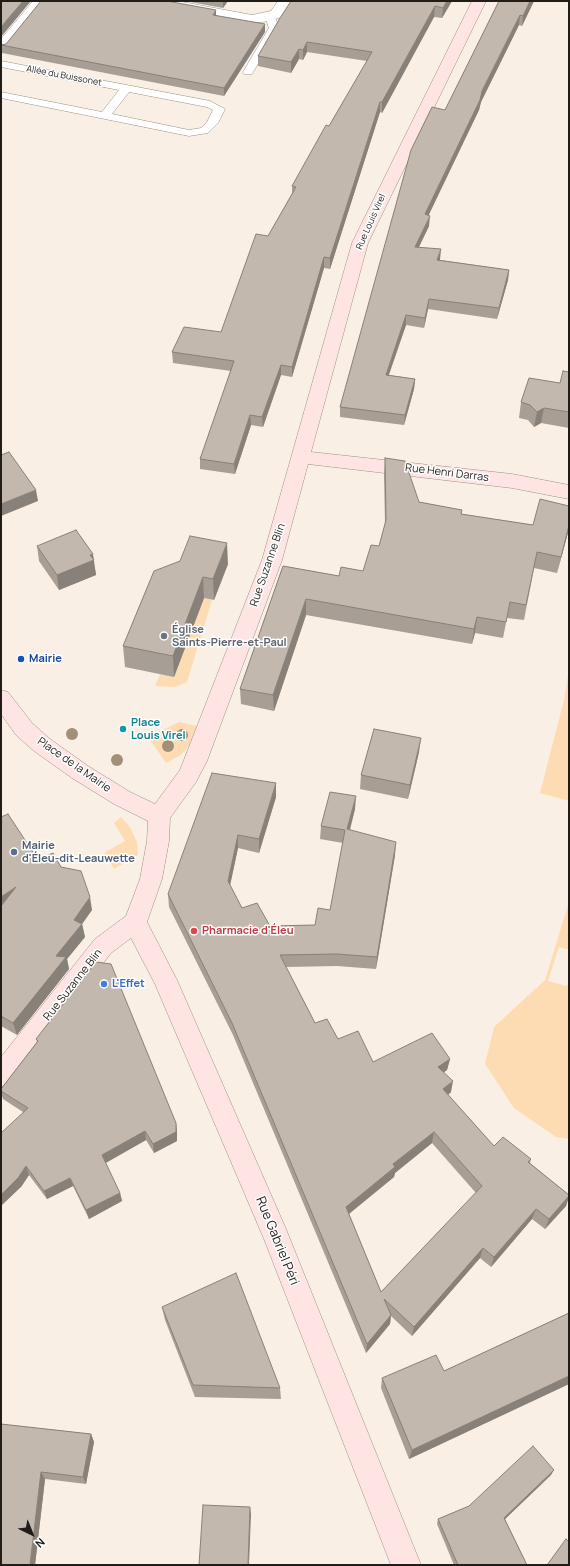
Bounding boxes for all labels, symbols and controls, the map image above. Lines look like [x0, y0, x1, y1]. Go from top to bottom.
street label: Allée du Buissonet [25, 63, 103, 89]
street label: Rue Louis Virel [354, 192, 388, 252]
street label: Rue Henri Darras [404, 461, 490, 485]
street label: Rue Suzanne Blin [248, 522, 288, 608]
place label: Église Saints-Pierre-et-Paul [172, 623, 287, 649]
marker: Église Saints-Pierre-et-Paul [159, 631, 169, 641]
place label: Mairie [29, 652, 62, 666]
marker: Mairie [16, 654, 26, 664]
place label: Place Louis Virel [131, 716, 186, 742]
marker: Place Louis Virel [118, 724, 128, 734]
street label: Place de la Mairie [35, 735, 113, 795]
place label: Mairie d'Éleu-dit-Leauwette [22, 839, 135, 865]
marker: Mairie d'Éleu-dit-Leauwette [9, 847, 19, 857]
place label: Pharmacie d'Éleu [202, 924, 294, 938]
marker: Pharmacie d'Éleu [189, 926, 199, 936]
street label: Rue Suzanne Blin [41, 947, 105, 1023]
place label: L'Effet [112, 977, 145, 991]
marker: L'Effet [99, 979, 109, 989]
street label: Rue Gabriel Péri [252, 1194, 302, 1288]
north arrow [12, 1514, 52, 1554]
text: N [33, 1535, 49, 1551]

